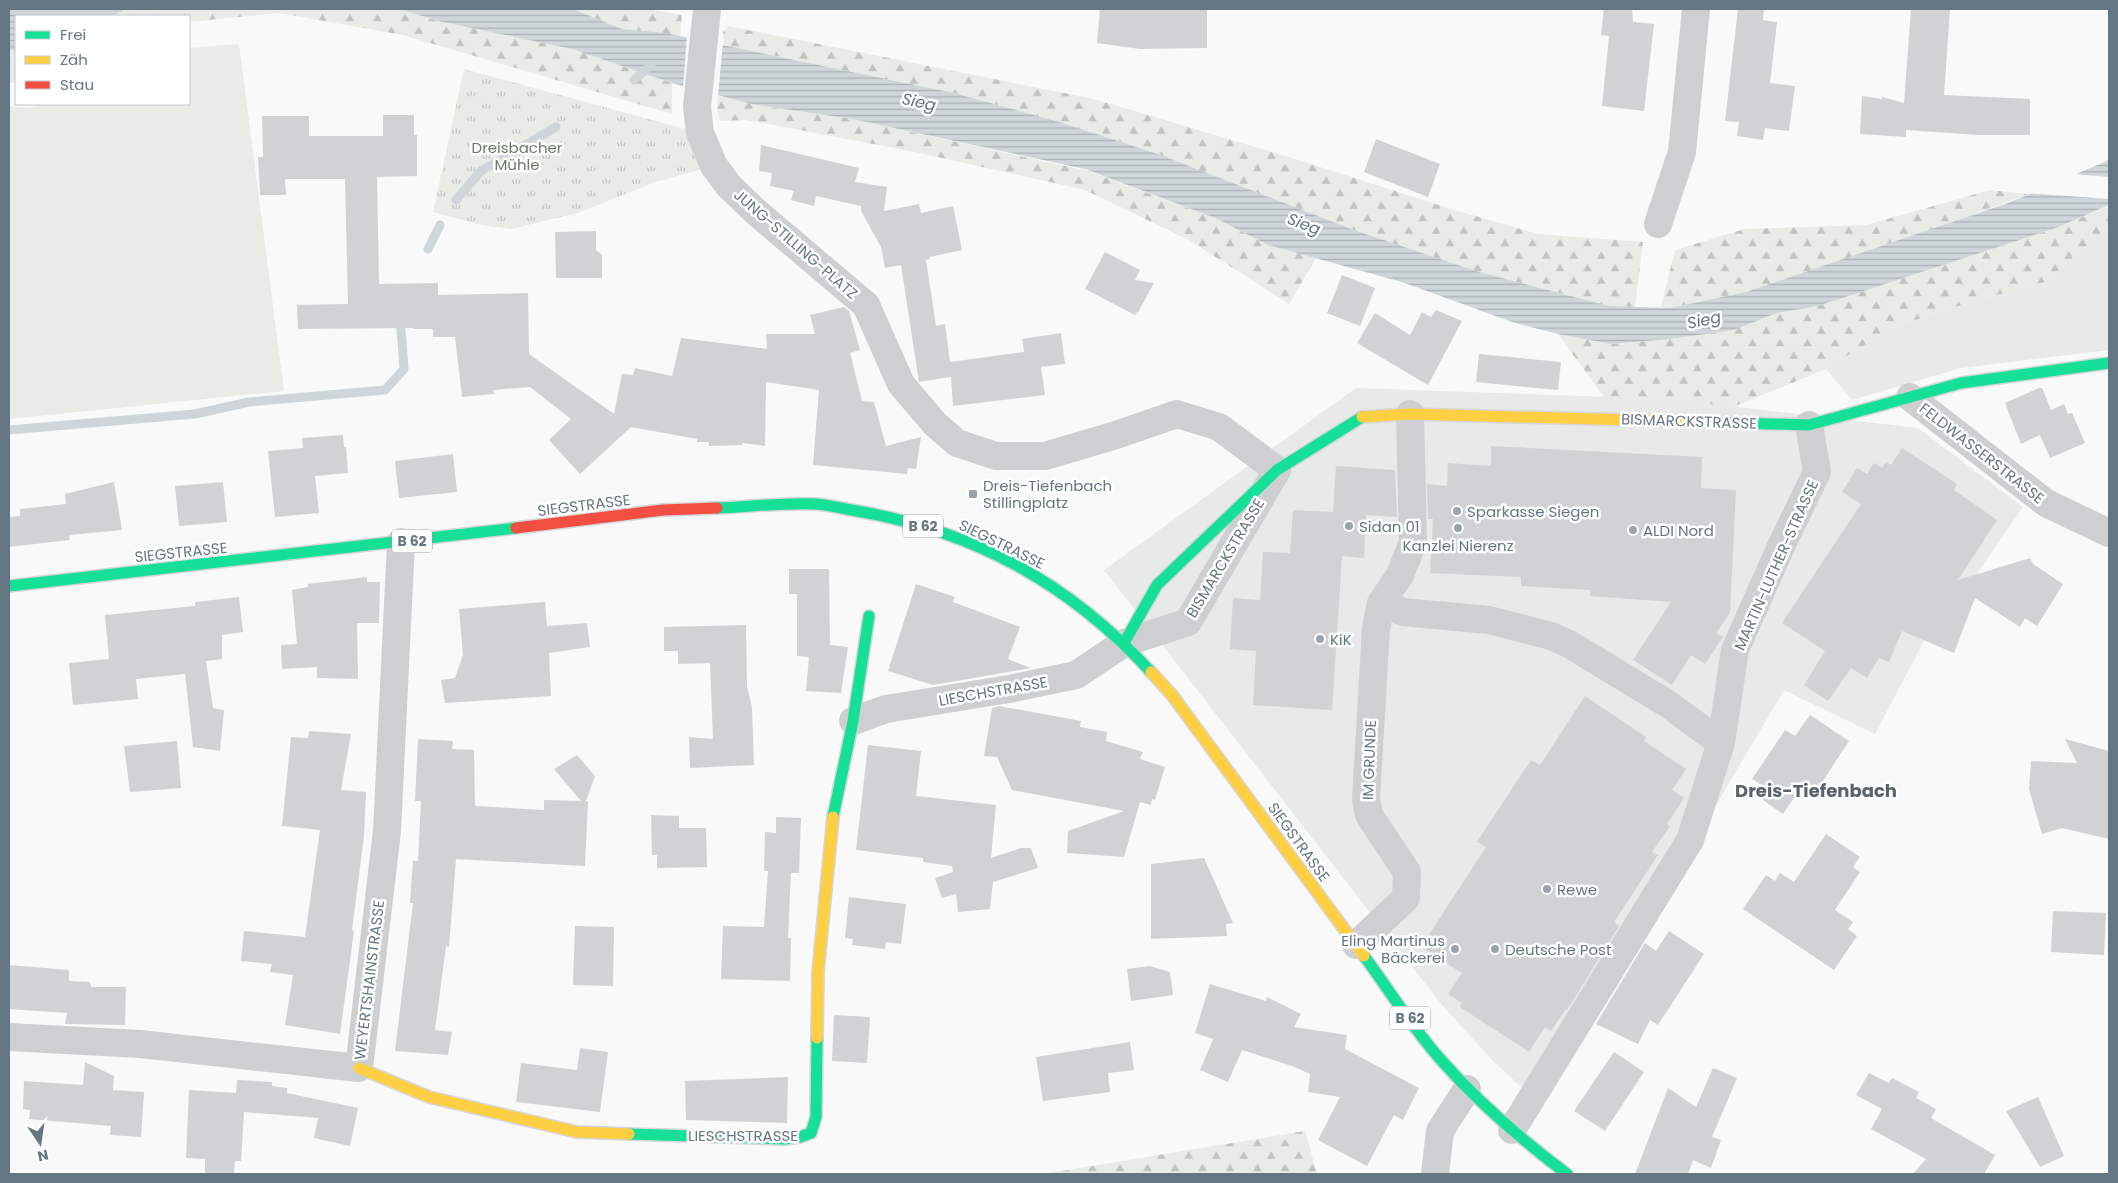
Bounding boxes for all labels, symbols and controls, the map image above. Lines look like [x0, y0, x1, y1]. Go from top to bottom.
legend [15, 15, 190, 105]
text: Frei [60, 24, 86, 45]
text: Zäh [60, 49, 88, 70]
text: Stau [60, 74, 94, 95]
water label: Sieg [900, 87, 938, 117]
park label: Dreisbacher Mühle [472, 137, 563, 175]
street label: JUNG-STILLING-PLATZ [730, 184, 862, 304]
water label: Sieg [1284, 207, 1324, 241]
water label: Sieg [1685, 305, 1723, 335]
street label: FELDWASSERSTRASSE [1915, 398, 2049, 508]
street label: BISMARCKSTRASSE [1621, 408, 1757, 434]
place label: Dreis-Tiefenbach Stillingplatz [983, 475, 1112, 513]
street label: MARTIN-LUTHER-STRASSE [1729, 476, 1823, 654]
marker: Dreis-Tiefenbach Stillingplatz [967, 488, 979, 500]
street label: SIEGSTRASSE [536, 489, 632, 521]
street label: BISMARCKSTRASSE [1181, 494, 1269, 622]
place label: Sparkasse Siegen [1467, 501, 1599, 522]
marker: Sparkasse Siegen [1451, 505, 1463, 517]
road number: B 62 [903, 514, 943, 538]
street label: SIEGSTRASSE [955, 514, 1049, 574]
place label: Sidan 01 [1359, 516, 1420, 537]
marker: Sidan 01 [1343, 520, 1355, 532]
place label: ALDI Nord [1643, 520, 1714, 541]
marker: Kanzlei Nierenz [1452, 522, 1464, 534]
marker: ALDI Nord [1627, 524, 1639, 536]
road number: B 62 [392, 530, 432, 552]
place label: Kanzlei Nierenz [1402, 535, 1514, 556]
street label: SIEGSTRASSE [133, 537, 229, 567]
place label: KiK [1330, 629, 1352, 650]
marker: KiK [1314, 633, 1326, 645]
street label: LIESCHSTRASSE [937, 671, 1049, 711]
street label: IM GRUNDE [1357, 719, 1381, 801]
district label: Dreis-Tiefenbach [1735, 778, 1897, 803]
street label: SIEGSTRASSE [1263, 798, 1335, 886]
place label: Rewe [1557, 879, 1597, 900]
marker: Rewe [1541, 883, 1553, 895]
street label: WEYERTSHAINSTRASSE [349, 899, 389, 1061]
place label: Eling Martinus Bäckerei [1341, 930, 1445, 968]
place label: Deutsche Post [1505, 939, 1611, 960]
marker: Eling Martinus Bäckerei [1449, 943, 1461, 955]
marker: Deutsche Post [1489, 943, 1501, 955]
road number: B 62 [1390, 1006, 1430, 1030]
north arrow [15, 1118, 65, 1168]
street label: LIESCHSTRASSE [688, 1125, 798, 1146]
text: N [36, 1145, 50, 1167]

